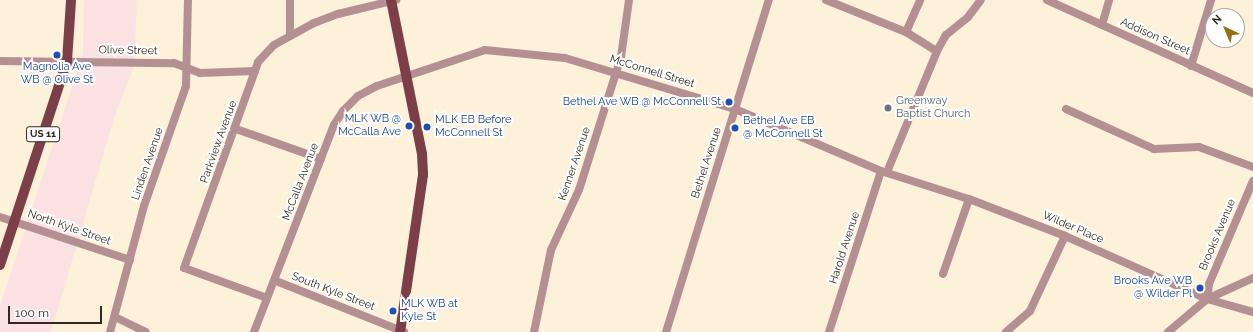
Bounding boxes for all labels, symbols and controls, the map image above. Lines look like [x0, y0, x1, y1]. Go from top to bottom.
north arrow [1205, 8, 1245, 48]
text: N [1209, 12, 1225, 27]
street label: Addison Street [1118, 16, 1192, 58]
street label: Olive Street [98, 44, 158, 58]
marker: Magnolia Ave WB @ Olive St [52, 50, 62, 60]
street label: McConnell Street [608, 53, 696, 91]
place label: Magnolia Ave WB @ Olive St [21, 61, 93, 87]
place label: Bethel Ave WB @ McConnell St [561, 95, 721, 109]
place label: Greenway Baptist Church [896, 95, 971, 121]
marker: Bethel Ave WB @ McConnell St [724, 97, 734, 107]
street label: Parkview Avenue [198, 99, 240, 185]
marker: Greenway Baptist Church [883, 103, 893, 113]
place label: MLK WB @ McCalla Ave [338, 113, 401, 139]
place label: MLK EB Before McConnell St [435, 114, 512, 140]
place label: Bethel Ave EB @ McConnell St [743, 115, 823, 141]
marker: MLK WB @ McCalla Ave [404, 121, 414, 131]
marker: MLK EB Before McConnell St [422, 122, 432, 132]
marker: Bethel Ave EB @ McConnell St [730, 123, 740, 133]
street label: Kenner Avenue [556, 125, 594, 203]
street label: Bethel Avenue [689, 125, 725, 201]
road number: US 11 [26, 126, 60, 142]
street label: Linden Avenue [129, 126, 167, 202]
street label: McCalla Avenue [280, 141, 322, 223]
street label: Brooks Avenue [1197, 197, 1239, 273]
street label: North Kyle Street [26, 208, 112, 248]
street label: Wilder Place [1040, 209, 1106, 247]
street label: Harold Avenue [827, 210, 863, 286]
street label: South Kyle Street [290, 270, 376, 314]
place label: Brooks Ave WB @ Wilder Pl [1113, 275, 1192, 301]
marker: Brooks Ave WB @ Wilder Pl [1195, 283, 1205, 293]
scale bar [10, 298, 104, 324]
place label: MLK WB at Kyle St [401, 298, 458, 324]
text: 100 m [15, 306, 49, 320]
marker: MLK WB at Kyle St [388, 306, 398, 316]

